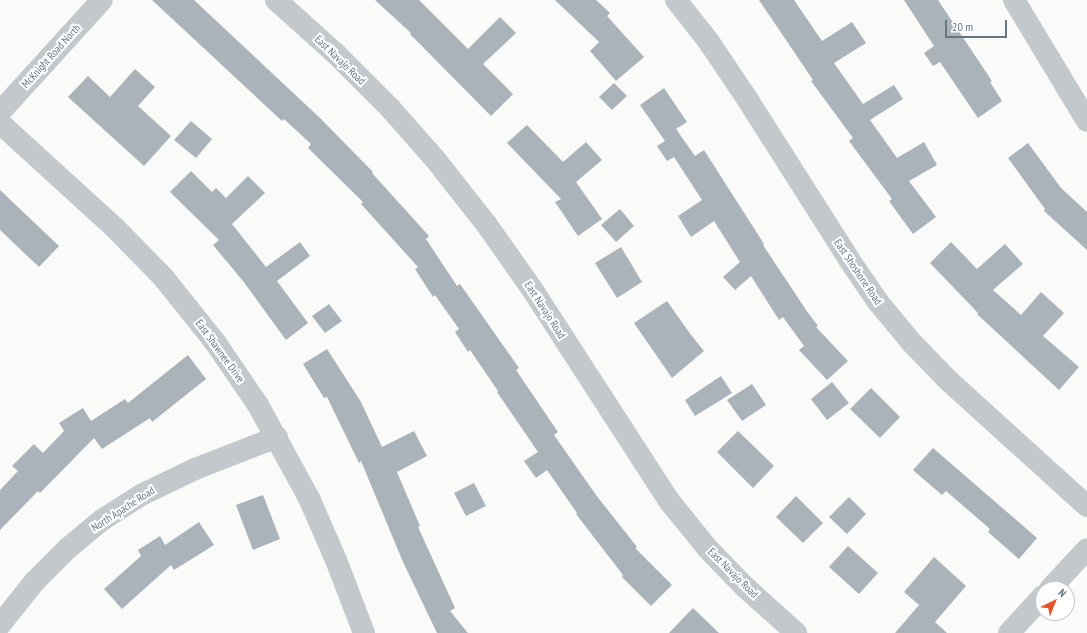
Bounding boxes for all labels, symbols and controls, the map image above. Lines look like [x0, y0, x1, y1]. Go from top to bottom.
scale bar [947, 12, 1009, 38]
text: 20 m [952, 19, 973, 34]
street label: McKnight Road North [19, 21, 83, 91]
street label: East Navajo Road [312, 33, 368, 87]
street label: East Shoshone Road [831, 237, 885, 307]
street label: East Navajo Road [522, 279, 568, 341]
street label: East Shawnee Drive [193, 317, 247, 385]
street label: North Apache Road [89, 484, 157, 534]
street label: East Navajo Road [705, 545, 761, 601]
north arrow [1035, 581, 1075, 621]
text: N [1056, 586, 1069, 600]

